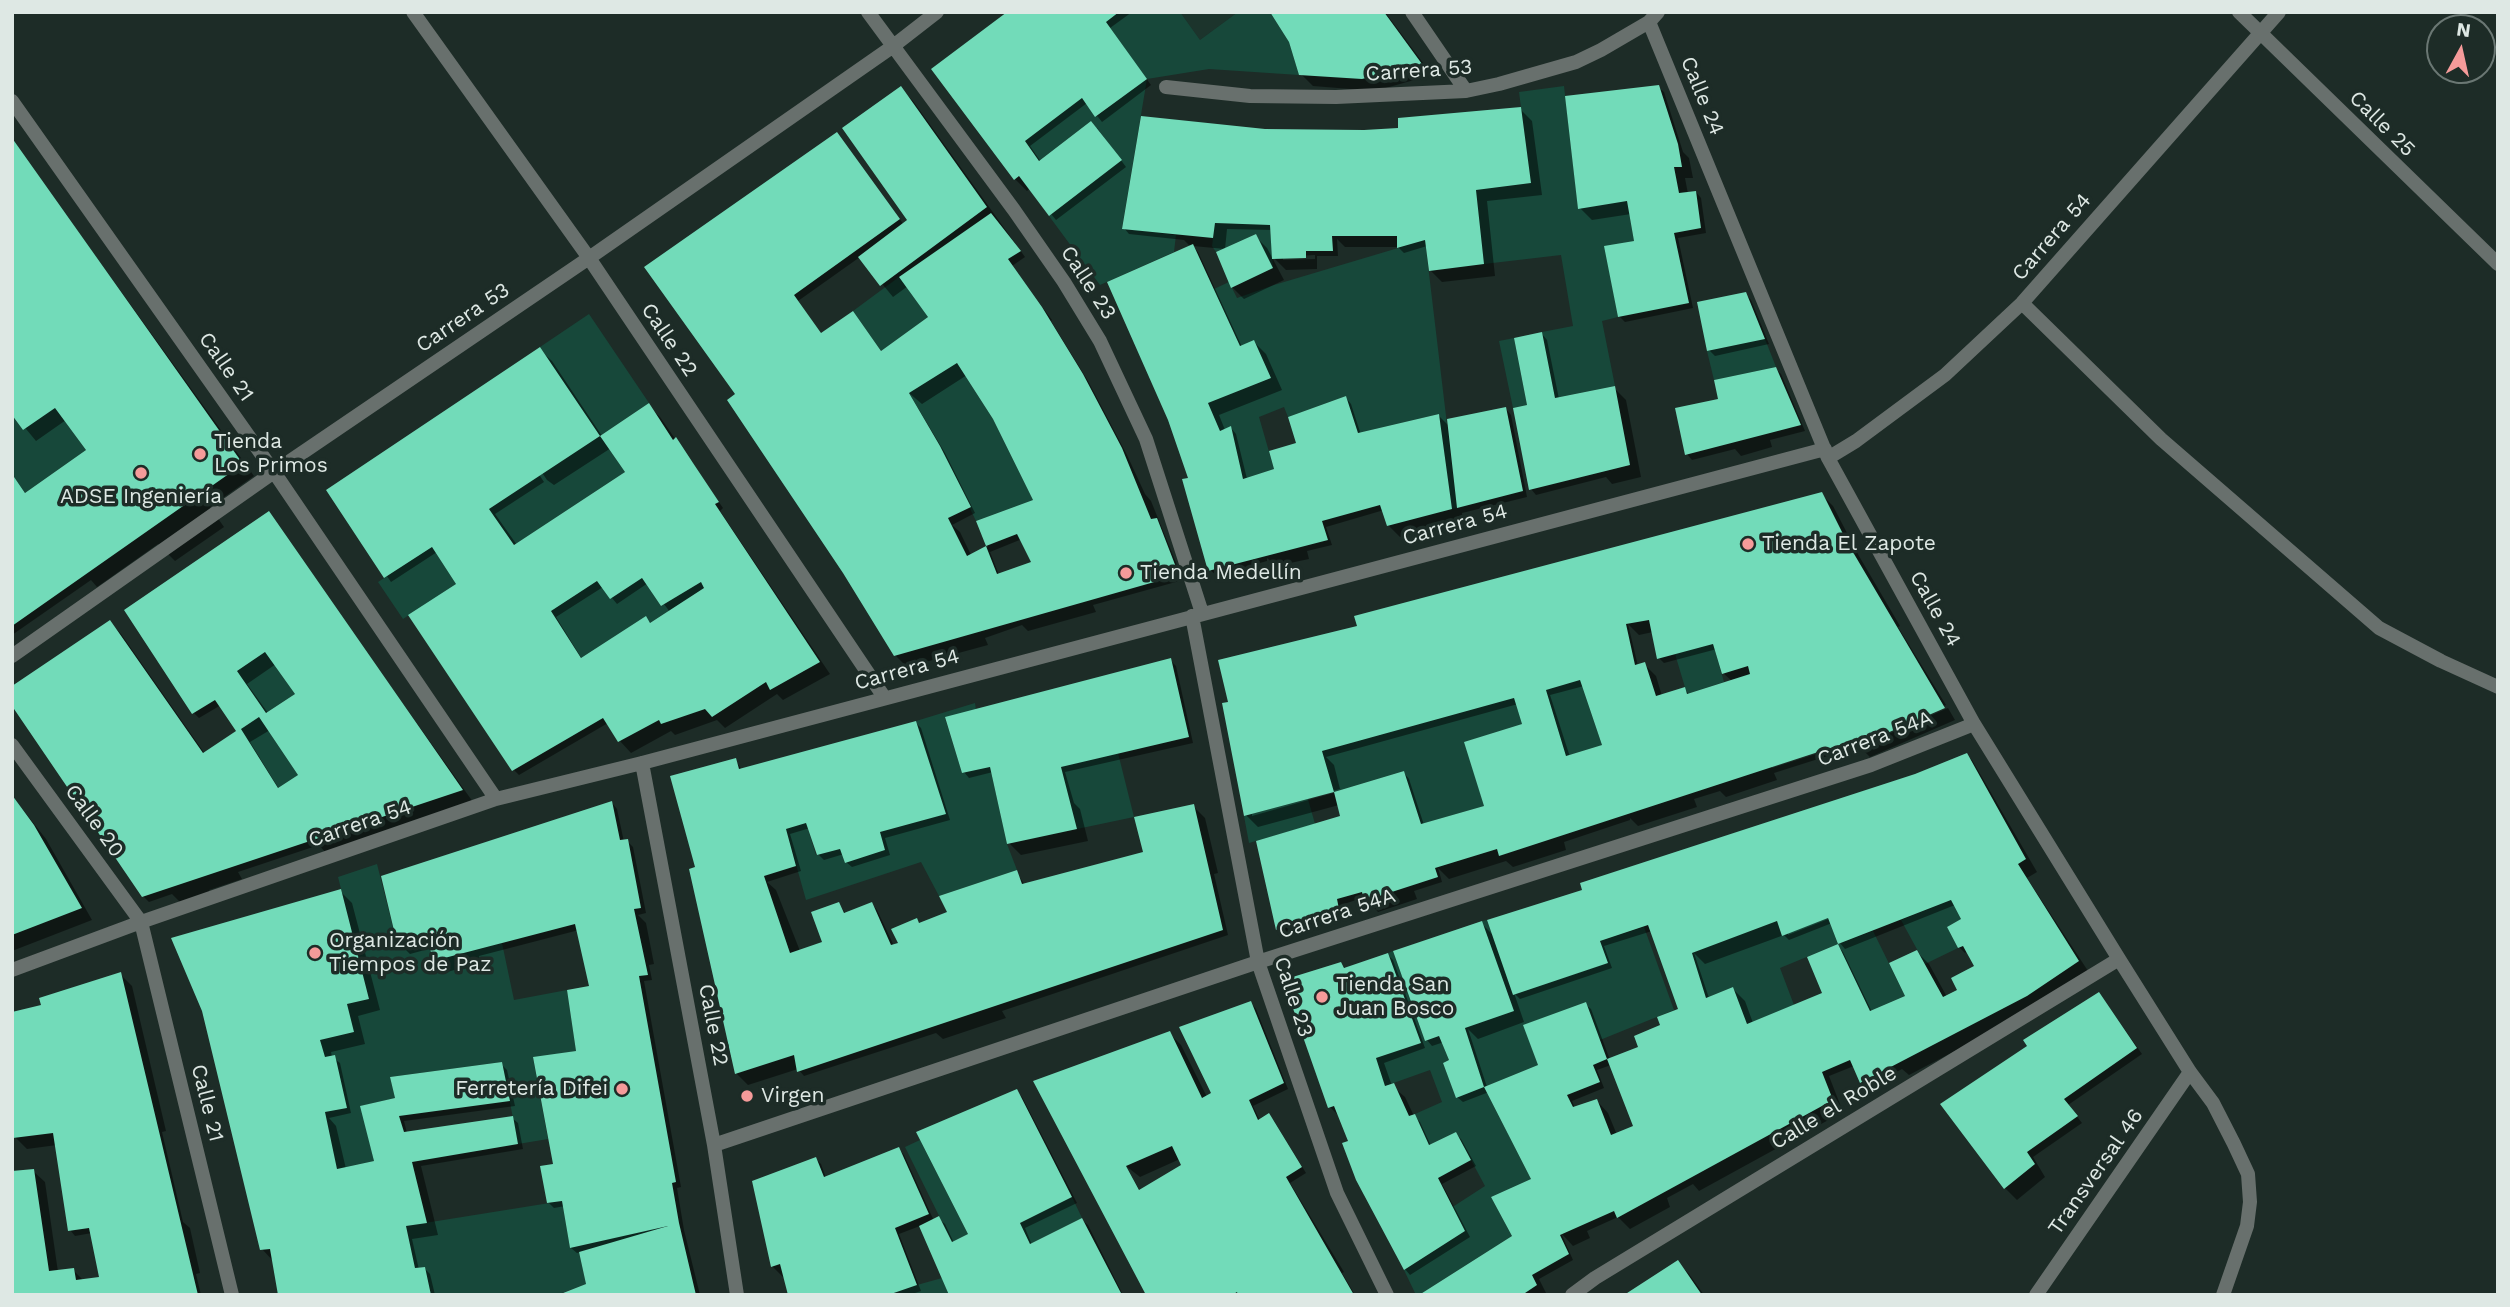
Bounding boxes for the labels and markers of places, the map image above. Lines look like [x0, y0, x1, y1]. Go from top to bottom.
place label: Tienda Los Primos [214, 429, 328, 479]
marker: Tienda Los Primos [192, 446, 208, 462]
marker: ADSE Ingeniería [133, 465, 149, 481]
place label: ADSE Ingeniería [60, 484, 222, 510]
place label: Tienda El Zapote [1762, 531, 1936, 557]
marker: Tienda El Zapote [1740, 536, 1756, 552]
place label: Tienda Medellín [1140, 560, 1302, 586]
marker: Tienda Medellín [1118, 565, 1134, 581]
place label: Organización Tiempos de Paz [329, 928, 491, 978]
marker: Organización Tiempos de Paz [307, 945, 323, 961]
place label: Tienda San Juan Bosco [1336, 972, 1454, 1022]
marker: Tienda San Juan Bosco [1314, 989, 1330, 1005]
place label: Ferretería Difei [455, 1076, 608, 1102]
marker: Ferretería Difei [614, 1081, 630, 1097]
place label: Virgen [761, 1083, 825, 1109]
marker: Virgen [739, 1088, 755, 1104]

